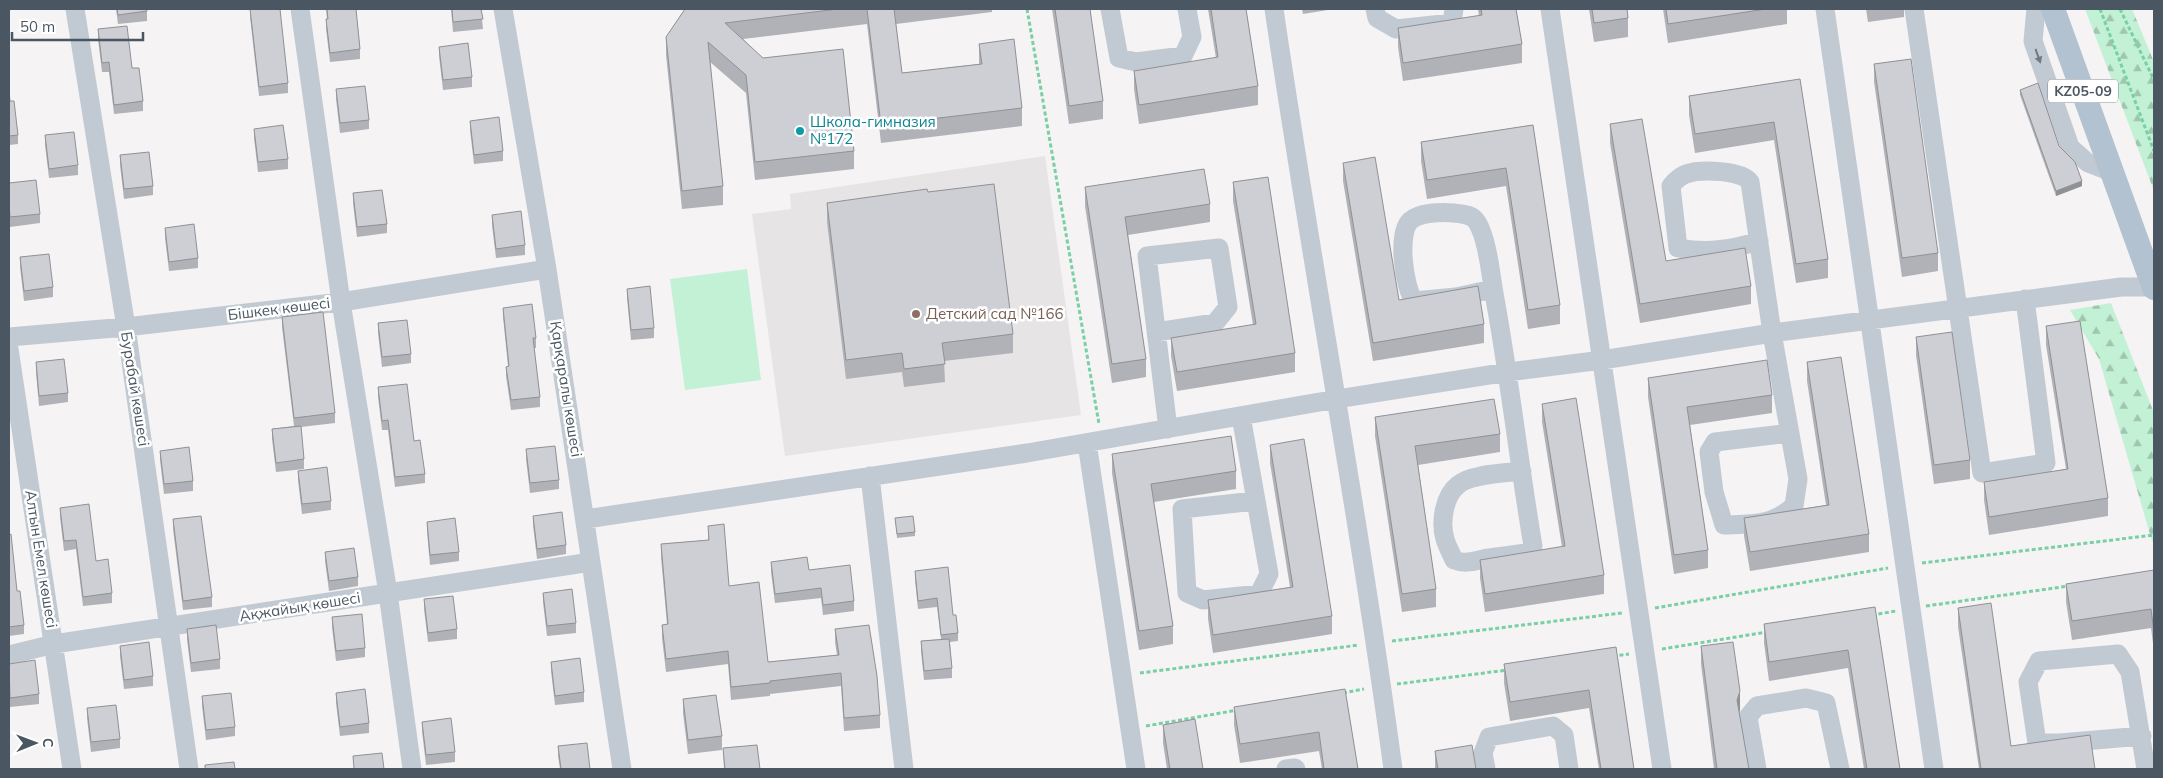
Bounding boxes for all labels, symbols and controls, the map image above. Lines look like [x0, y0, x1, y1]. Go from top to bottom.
scale bar [12, 10, 144, 42]
text: 50 m [20, 17, 55, 36]
one-way arrow [2035, 49, 2042, 64]
road number: KZ05-09 [2048, 80, 2118, 102]
place label: Школа-гимназия №172 [810, 112, 936, 148]
marker: Школа-гимназия №172 [794, 125, 806, 137]
street label: Бішкек көшесі [227, 293, 331, 324]
place label: Детский сад №166 [926, 304, 1064, 323]
marker: Детский сад №166 [910, 308, 922, 320]
street label: Қарқаралы көшесі [546, 320, 587, 458]
street label: Бурабай көшесі [117, 330, 154, 448]
street label: Алтын Емел көшесі [21, 489, 62, 629]
street label: Ақжайық көшесі [238, 588, 362, 625]
north arrow [10, 718, 60, 768]
text: С [39, 738, 57, 748]

